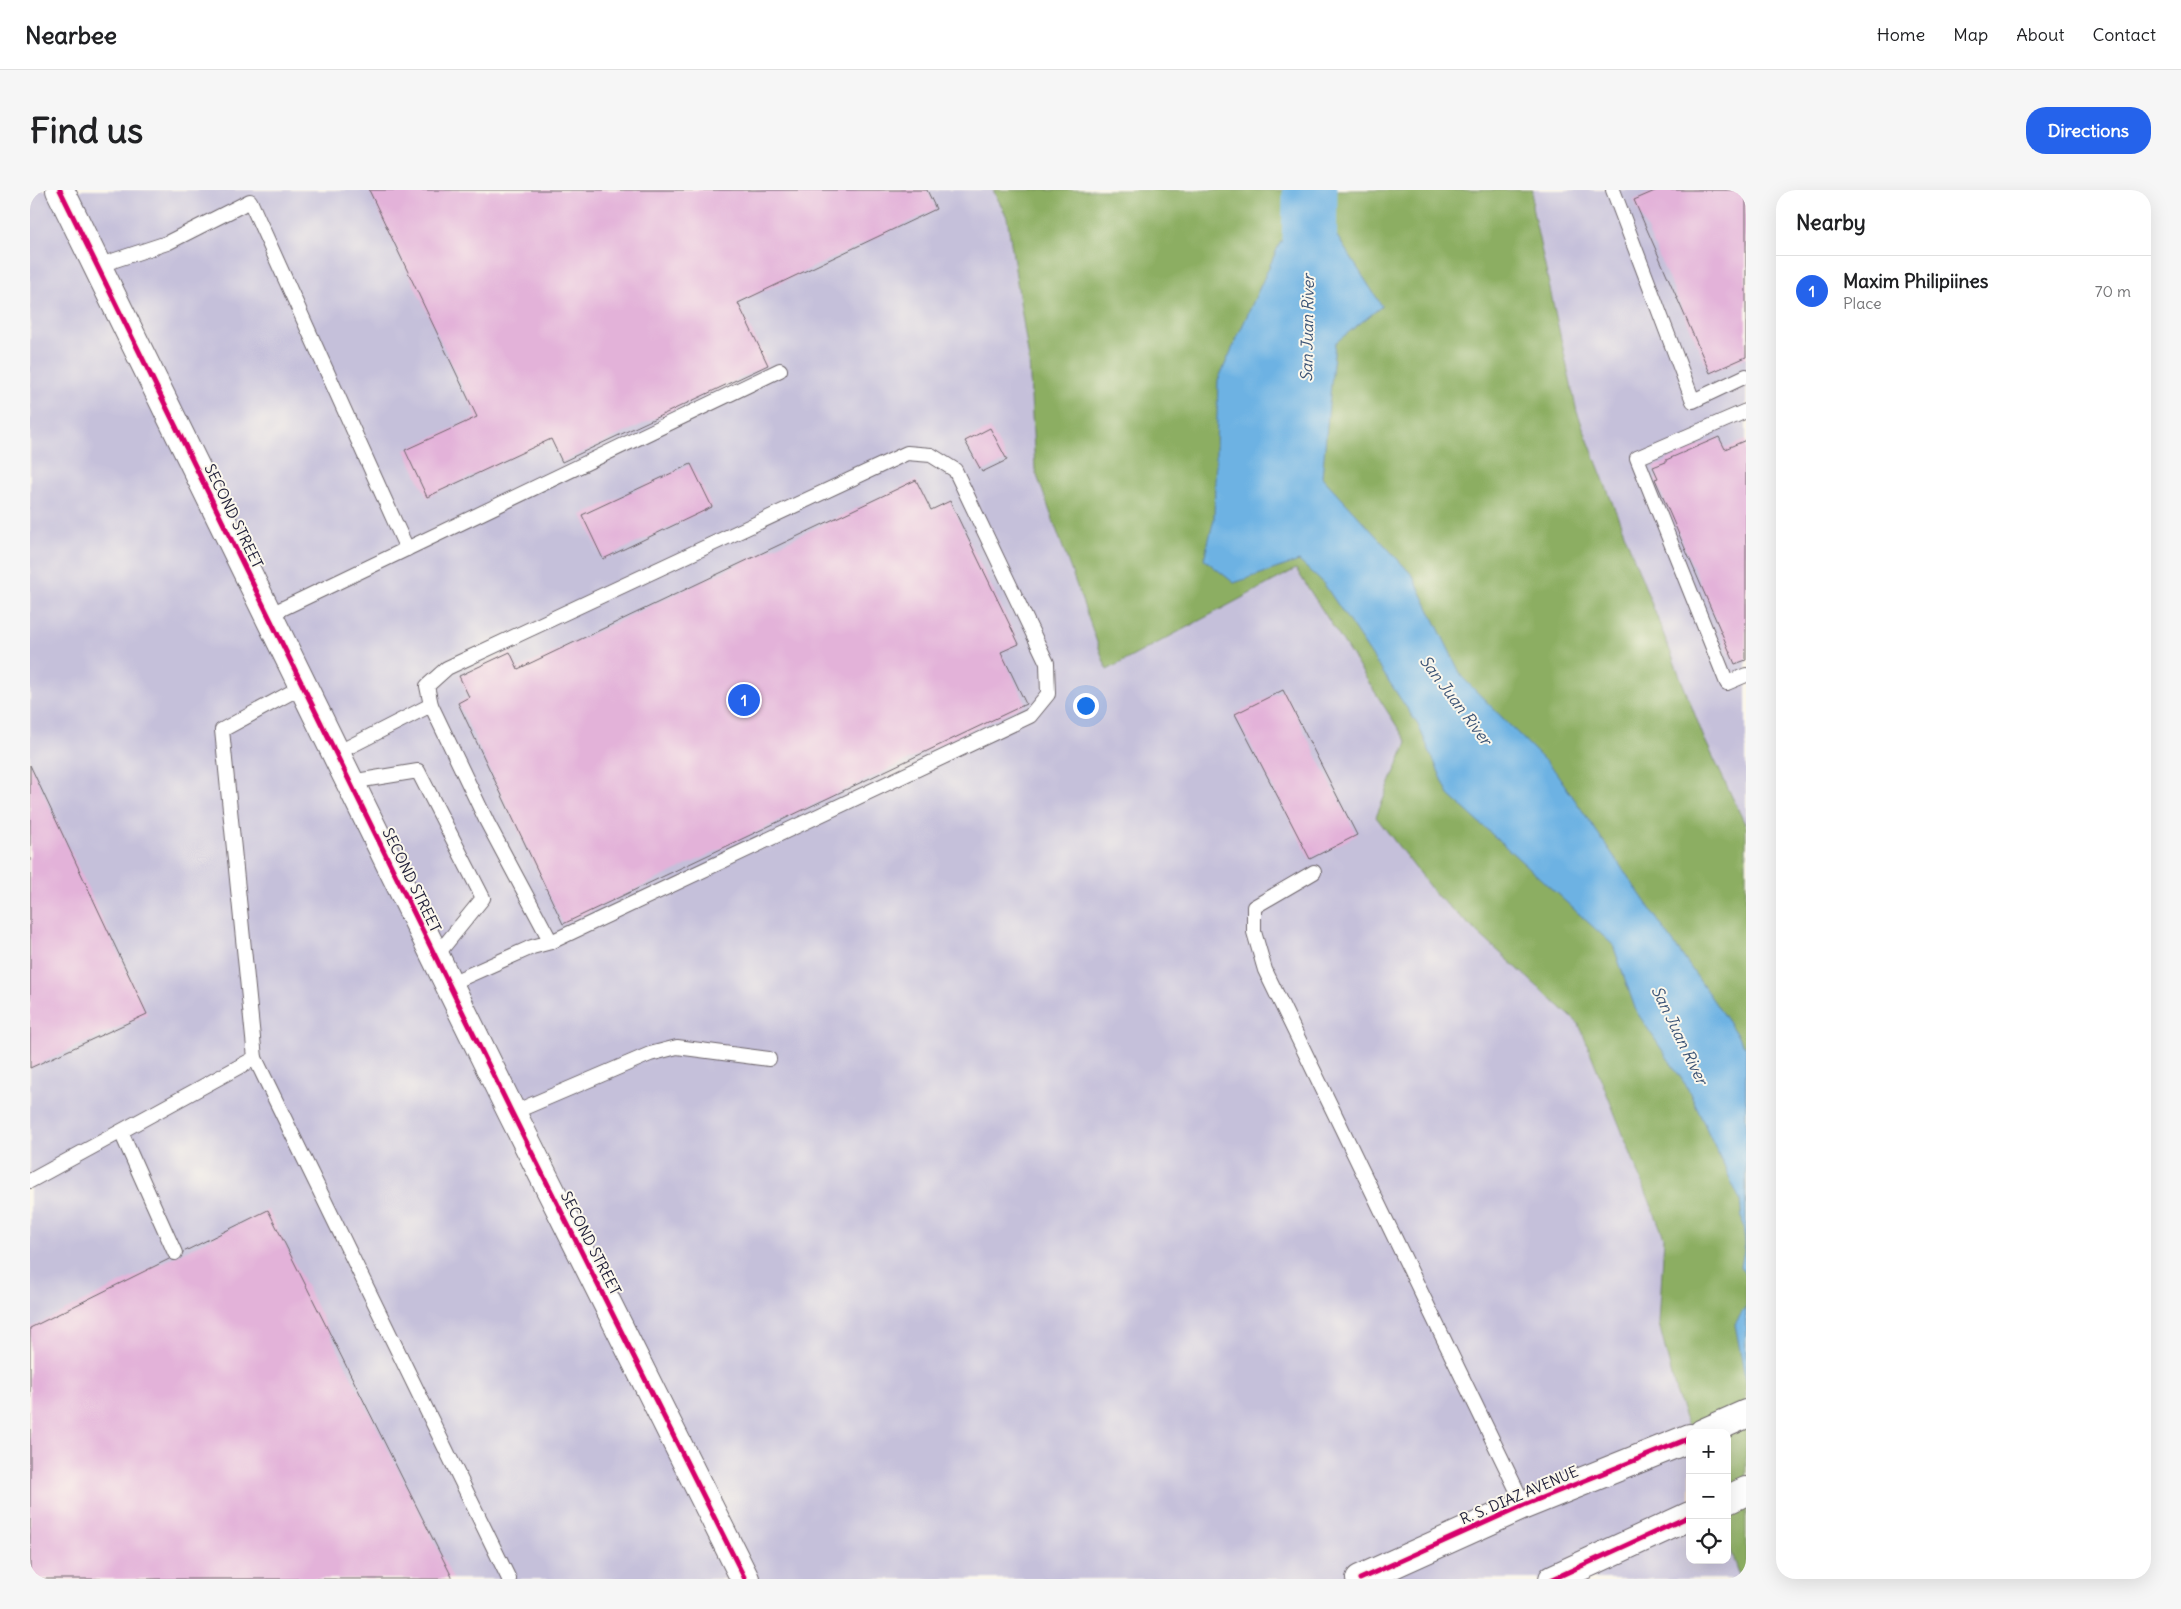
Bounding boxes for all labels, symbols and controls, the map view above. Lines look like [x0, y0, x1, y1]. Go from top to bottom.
text: Nearbee [25, 20, 117, 50]
text: Home [1877, 23, 1925, 46]
text: Map [1953, 23, 1988, 46]
text: About [2016, 23, 2064, 46]
text: Contact [2092, 23, 2156, 46]
button: Directions [2026, 107, 2151, 154]
text: Find us [30, 108, 143, 152]
text: Nearby [1796, 209, 1866, 236]
text: Maxim Philipiines [1843, 269, 1988, 293]
water label: San Juan River [1296, 272, 1318, 382]
text: 1 [1809, 281, 1815, 301]
text: 70 m [2095, 281, 2131, 301]
text: Place [1843, 293, 1882, 313]
street label: SECOND STREET [201, 461, 268, 571]
water label: San Juan River [1416, 651, 1498, 751]
pin: 1 [728, 681, 760, 719]
your location [1073, 693, 1099, 719]
street label: SECOND STREET [379, 825, 446, 935]
water label: San Juan River [1647, 982, 1714, 1090]
street label: SECOND STREET [557, 1188, 625, 1298]
map controls [1686, 1429, 1731, 1564]
button: + [1686, 1429, 1731, 1474]
street label: R. S. DIAZ AVENUE [1457, 1461, 1581, 1528]
button: − [1686, 1474, 1731, 1519]
button: locate [1686, 1519, 1731, 1564]

